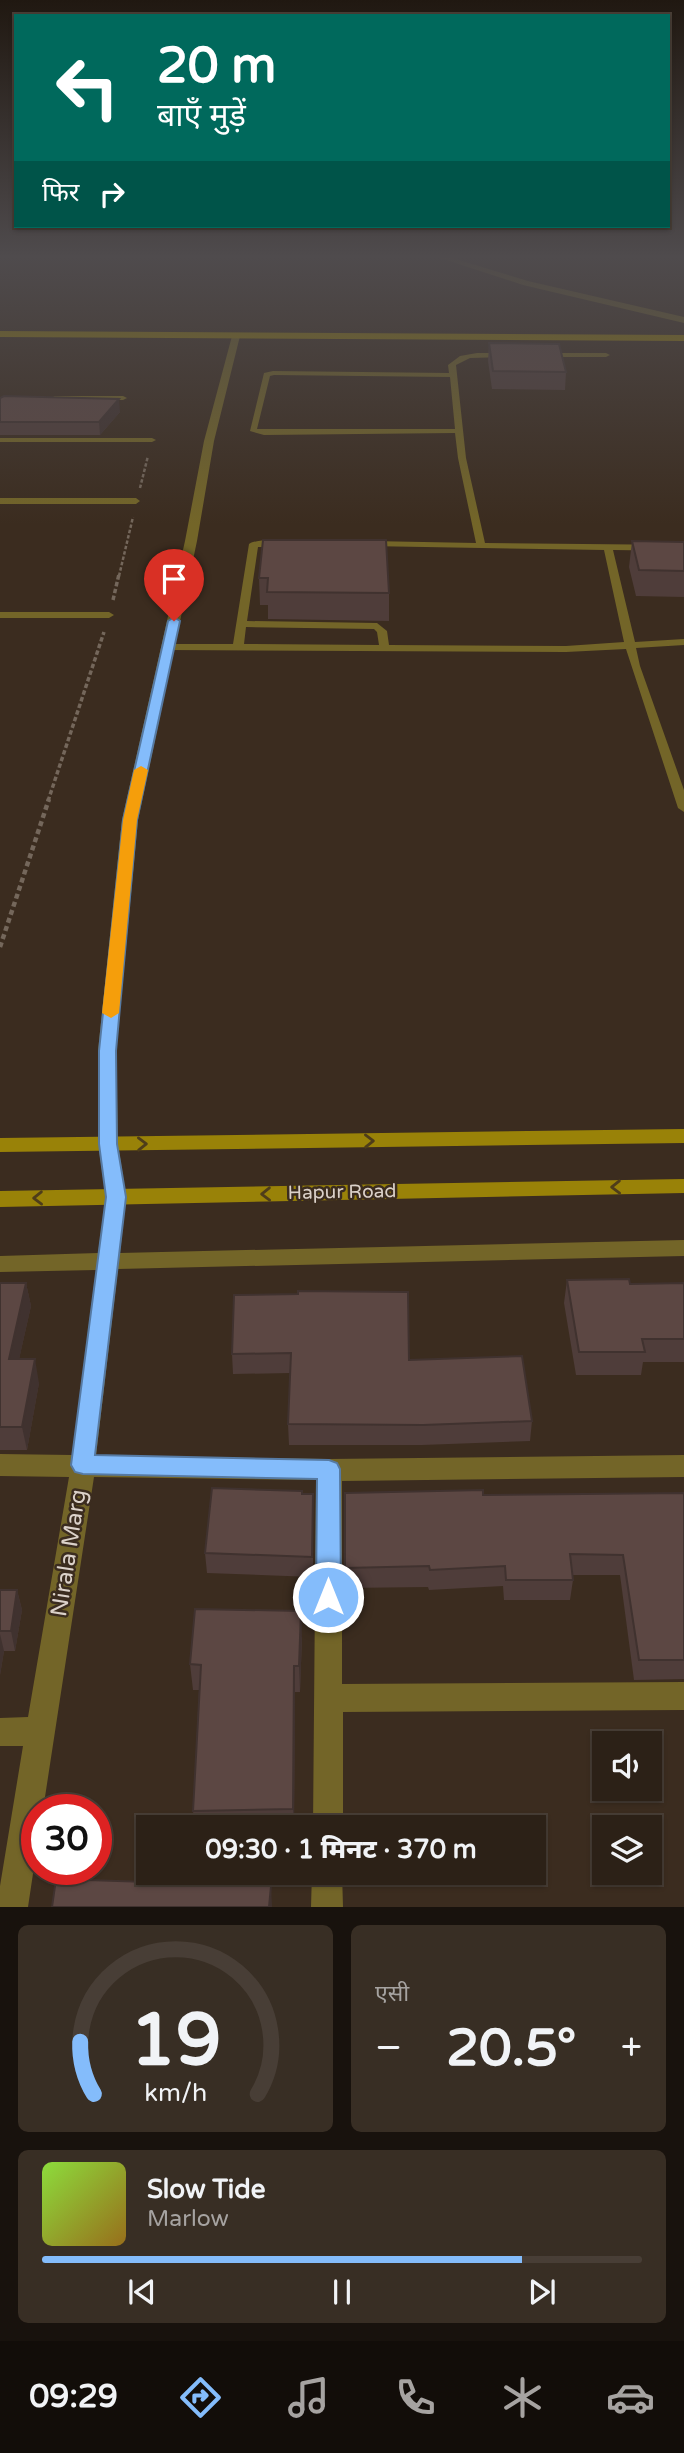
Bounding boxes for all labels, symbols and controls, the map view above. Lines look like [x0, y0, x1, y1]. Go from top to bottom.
text: 20 m [157, 37, 276, 96]
icon: left [42, 42, 133, 133]
text: बाएँ मुड़ें [157, 97, 246, 135]
icon: right [93, 175, 131, 213]
text: फिर [42, 177, 79, 208]
pin [144, 549, 204, 621]
icon: arrive [155, 560, 193, 598]
one-way arrow [364, 1133, 375, 1148]
one-way arrow [137, 1136, 147, 1152]
one-way arrow [610, 1179, 621, 1195]
street label: Hapur Road [288, 1180, 396, 1204]
one-way arrow [260, 1186, 271, 1202]
one-way arrow [33, 1191, 44, 1206]
street label: Nirala Marg [45, 1487, 93, 1619]
position arrow [291, 1560, 365, 1634]
map controls [592, 1731, 662, 1885]
button: sound [592, 1731, 662, 1801]
speed limit sign: 30 [21, 1794, 112, 1885]
button: layers [592, 1815, 662, 1885]
text: 09:30 · 1 मिनट · 370 m [205, 1834, 477, 1865]
text: एसी [375, 1980, 409, 2008]
text: 19 [130, 1998, 221, 2086]
text: 20.5° [446, 2017, 576, 2080]
text: − [375, 2025, 402, 2071]
text: + [621, 2025, 642, 2071]
text: km/h [144, 2078, 207, 2108]
text: Slow Tide [147, 2174, 265, 2205]
text: Marlow [147, 2205, 229, 2233]
icon: previous [123, 2273, 161, 2311]
icon: pause [323, 2273, 361, 2311]
icon: next [523, 2273, 561, 2311]
icon: directions [176, 2373, 225, 2422]
icon: music [284, 2373, 333, 2422]
icon: phone [391, 2373, 440, 2422]
icon: climate [498, 2373, 547, 2422]
icon: car [606, 2373, 655, 2422]
text: 09:29 [29, 2378, 118, 2416]

